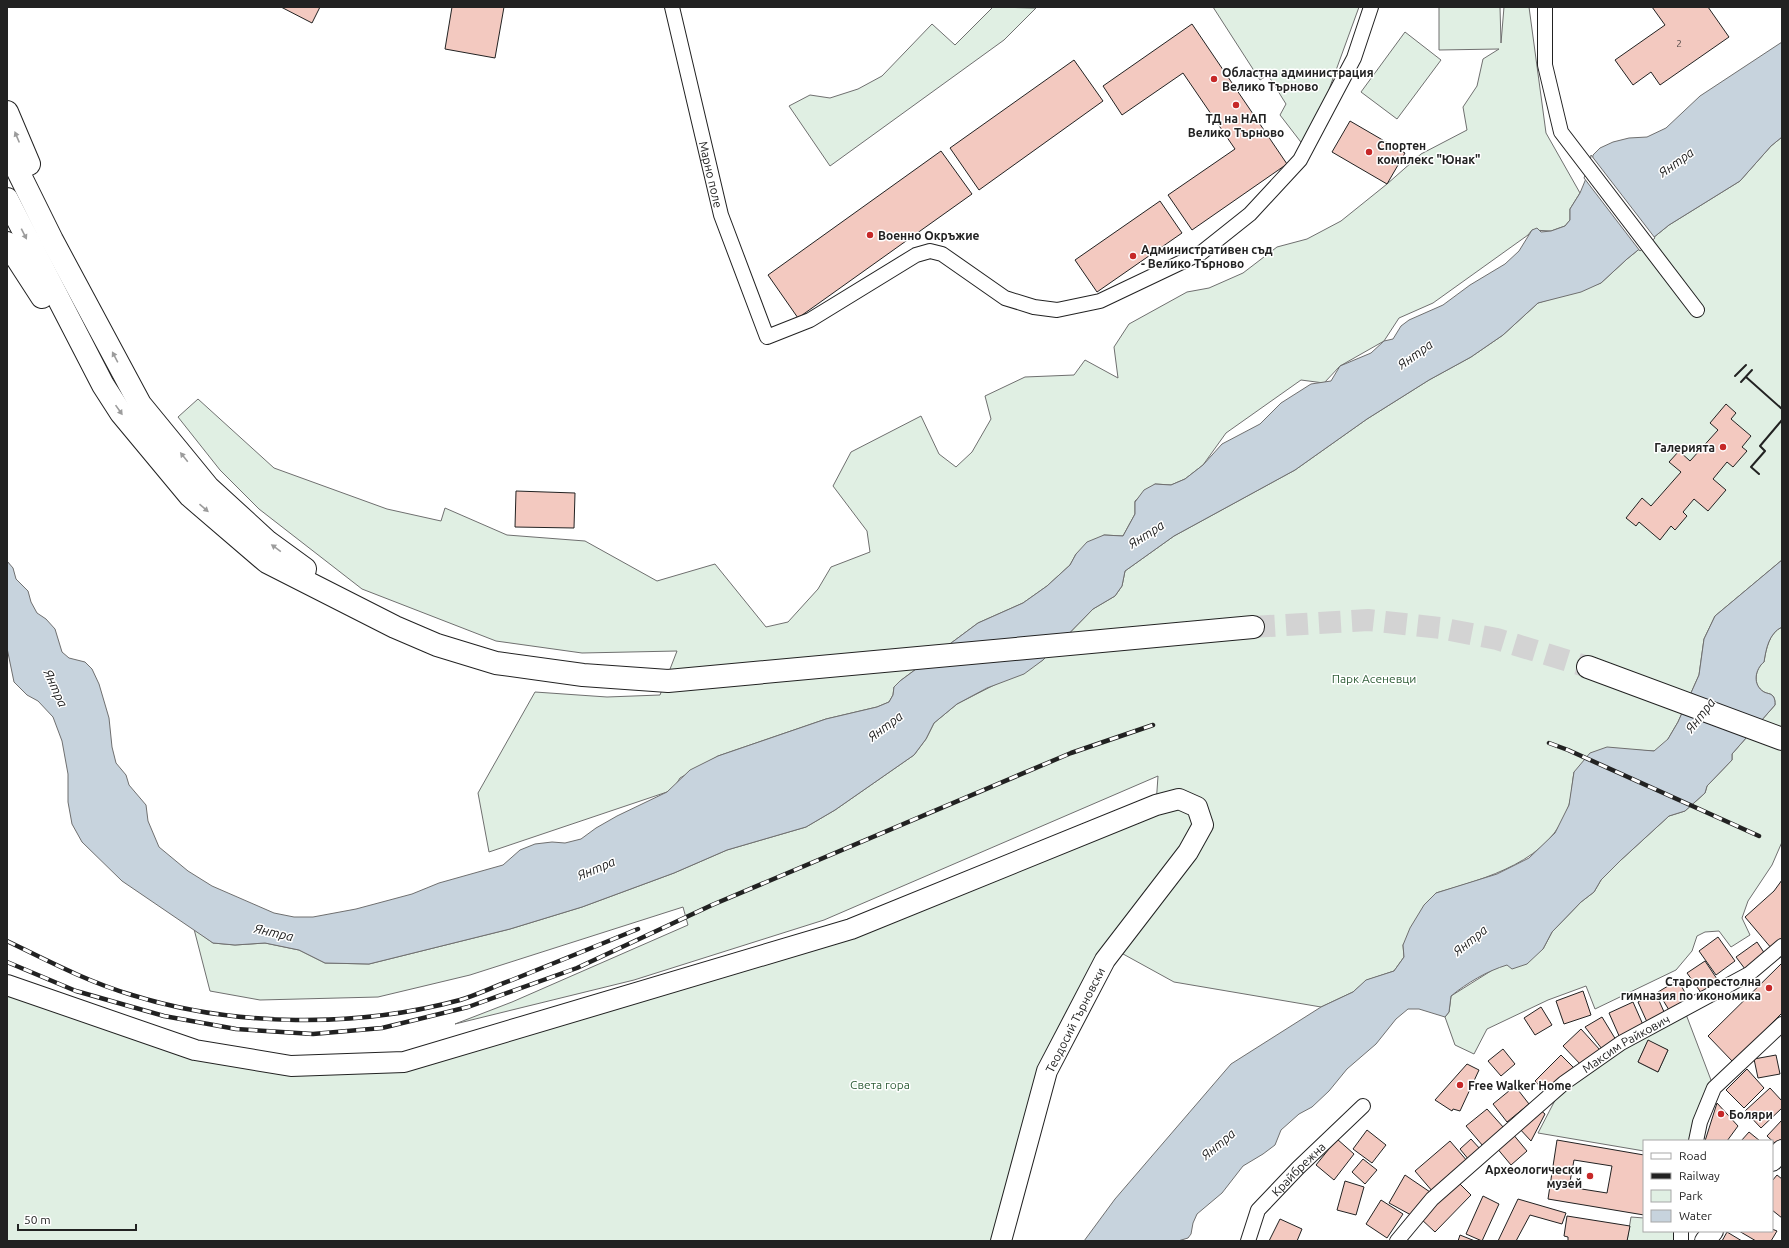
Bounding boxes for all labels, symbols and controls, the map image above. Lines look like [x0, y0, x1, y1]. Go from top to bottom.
house number: 2 [1676, 38, 1682, 49]
place label: Областна администрация Велико Търново [1222, 66, 1374, 93]
marker: Областна администрация Велико Търново [1209, 74, 1219, 84]
marker: ТД на НАП Велико Търново [1231, 100, 1241, 110]
place label: ТД на НАП Велико Търново [1188, 112, 1284, 139]
one-way arrow [14, 130, 20, 142]
place label: Спортен комплекс "Юнак" [1377, 139, 1480, 166]
street label: Марно поле [697, 140, 726, 209]
water label: Янтра [1655, 145, 1696, 180]
marker: Спортен комплекс "Юнак" [1364, 147, 1374, 157]
one-way arrow [21, 228, 27, 240]
place label: Военно Окръжие [878, 229, 980, 242]
marker: Военно Окръжие [865, 230, 875, 240]
place label: Административен съд - Велико Търново [1141, 243, 1273, 270]
marker: Административен съд - Велико Търново [1128, 251, 1138, 261]
water label: Янтра [1394, 337, 1435, 372]
one-way arrow [111, 351, 118, 363]
one-way arrow [115, 405, 123, 415]
place label: Галерията [1654, 441, 1715, 454]
marker: Галерията [1718, 442, 1728, 452]
one-way arrow [179, 452, 188, 463]
one-way arrow [199, 503, 209, 513]
water label: Янтра [1125, 517, 1166, 551]
one-way arrow [271, 544, 282, 552]
water label: Янтра [41, 666, 70, 709]
park label: Парк Асеневци [1332, 672, 1416, 685]
water label: Янтра [1682, 695, 1718, 736]
water label: Янтра [864, 708, 905, 744]
water label: Янтра [574, 854, 617, 883]
water label: Янтра [252, 920, 295, 943]
water label: Янтра [1449, 922, 1490, 959]
street label: Теодосий Търновски [1043, 965, 1107, 1075]
place label: Старопрестолна гимназия по икономика [1621, 975, 1761, 1002]
marker: Старопрестолна гимназия по икономика [1764, 983, 1774, 993]
street label: Максим Райкович [1580, 1012, 1672, 1075]
park label: Света гора [850, 1078, 910, 1091]
place label: Free Walker Home [1468, 1079, 1571, 1092]
marker: Free Walker Home [1455, 1080, 1465, 1090]
place label: Боляри [1729, 1108, 1773, 1121]
marker: Боляри [1716, 1109, 1726, 1119]
water label: Янтра [1198, 1126, 1238, 1163]
street label: Крайбрежна [1269, 1139, 1328, 1198]
legend [1643, 1140, 1773, 1232]
text: Road [1679, 1149, 1707, 1162]
place label: Археологически музей [1485, 1163, 1582, 1190]
text: Railway [1679, 1169, 1720, 1182]
marker: Археологически музей [1585, 1171, 1595, 1181]
text: Park [1679, 1189, 1703, 1202]
scale bar [18, 1206, 136, 1232]
text: Water [1679, 1209, 1712, 1222]
text: 50 m [24, 1213, 51, 1226]

